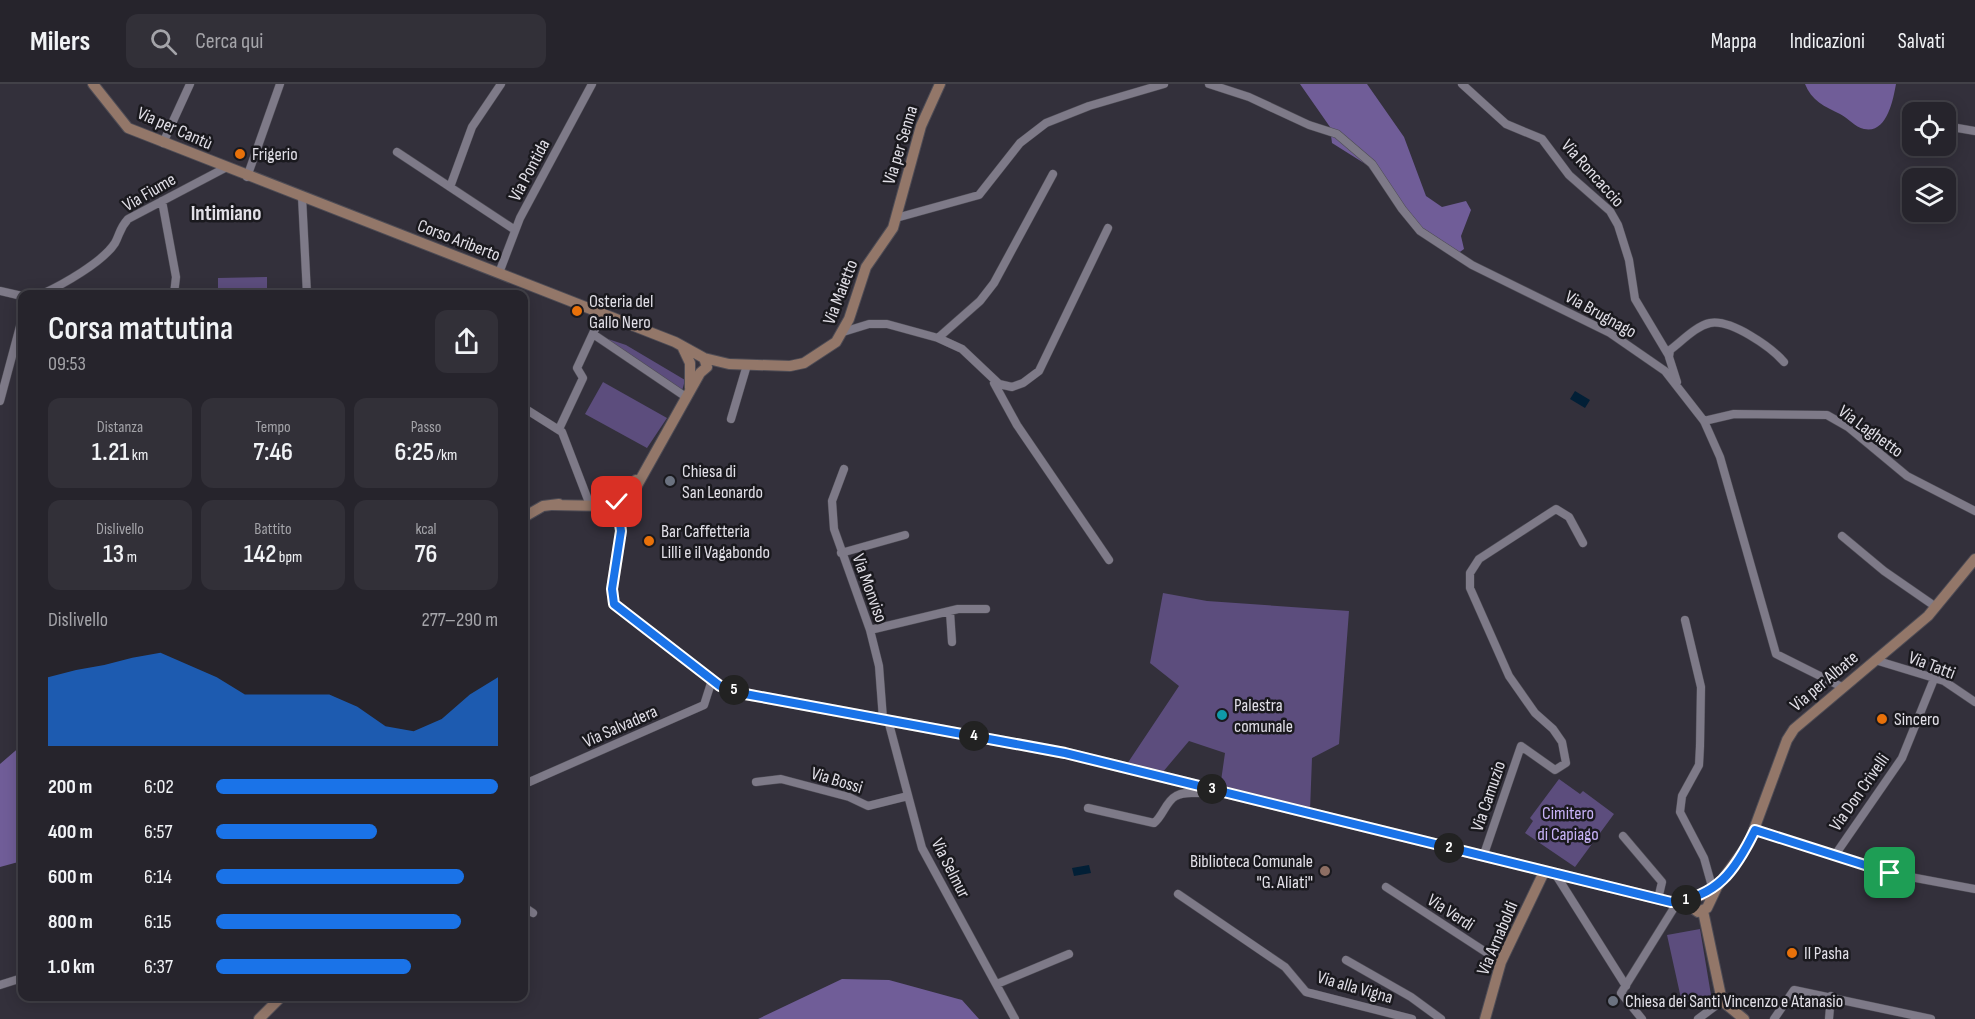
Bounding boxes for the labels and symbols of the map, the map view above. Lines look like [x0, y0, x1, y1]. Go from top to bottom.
street label: Via per Cantù [134, 103, 216, 154]
street label: Via per Senna [879, 103, 922, 187]
street label: Via Pontida [504, 135, 555, 205]
street label: Via Roncaccio [1557, 135, 1628, 211]
place label: Frigerio [252, 144, 298, 165]
marker: Frigerio [233, 147, 247, 161]
street label: Via Fiume [119, 169, 180, 216]
district label: Intimiano [191, 201, 261, 226]
street label: Corso Ariberto [414, 215, 503, 266]
street label: Via Maietto [819, 257, 862, 328]
street label: Via Brugnago [1561, 286, 1640, 343]
place label: Osteria del Gallo Nero [589, 291, 653, 333]
marker: Osteria del Gallo Nero [570, 304, 584, 318]
street label: Via Laghetto [1834, 401, 1907, 462]
place label: Chiesa di San Leonardo [682, 461, 763, 503]
marker: Chiesa di San Leonardo [663, 474, 677, 488]
pin [591, 476, 642, 527]
place label: Bar Caffetteria Lilli e il Vagabondo [661, 521, 770, 563]
marker: Bar Caffetteria Lilli e il Vagabondo [642, 534, 656, 548]
street label: Via Monviso [847, 551, 892, 625]
street label: Via per Albate [1786, 647, 1863, 716]
street label: Via Tatti [1905, 647, 1958, 684]
pin: 5 [719, 675, 749, 705]
place label: Palestra comunale [1234, 695, 1293, 737]
street label: Via Salvadera [580, 701, 661, 752]
marker: Palestra comunale [1215, 708, 1229, 722]
place label: Sincero [1894, 709, 1939, 730]
marker: Sincero [1875, 712, 1889, 726]
pin: 4 [959, 721, 989, 751]
street label: Via Don Crivelli [1825, 749, 1894, 835]
street label: Via Camuzio [1467, 758, 1510, 834]
street label: Via Bossi [809, 763, 865, 798]
pin: 3 [1197, 774, 1227, 804]
park label: Cimitero di Capiago [1537, 803, 1599, 845]
pin: 2 [1434, 833, 1464, 863]
street label: Via Selmur [927, 835, 974, 901]
pin [1864, 847, 1915, 898]
place label: Biblioteca Comunale "G. Aliati" [1190, 851, 1313, 893]
marker: Biblioteca Comunale "G. Aliati" [1318, 864, 1332, 878]
pin: 1 [1671, 885, 1701, 915]
street label: Via Verdi [1423, 890, 1478, 935]
street label: Via Arnaboldi [1473, 898, 1522, 978]
place label: Il Pasha [1804, 943, 1849, 964]
marker: Il Pasha [1785, 946, 1799, 960]
street label: Via alla Vigna [1315, 967, 1395, 1008]
place label: Chiesa dei Santi Vincenzo e Atanasio [1625, 991, 1843, 1012]
marker: Chiesa dei Santi Vincenzo e Atanasio [1606, 994, 1620, 1008]

